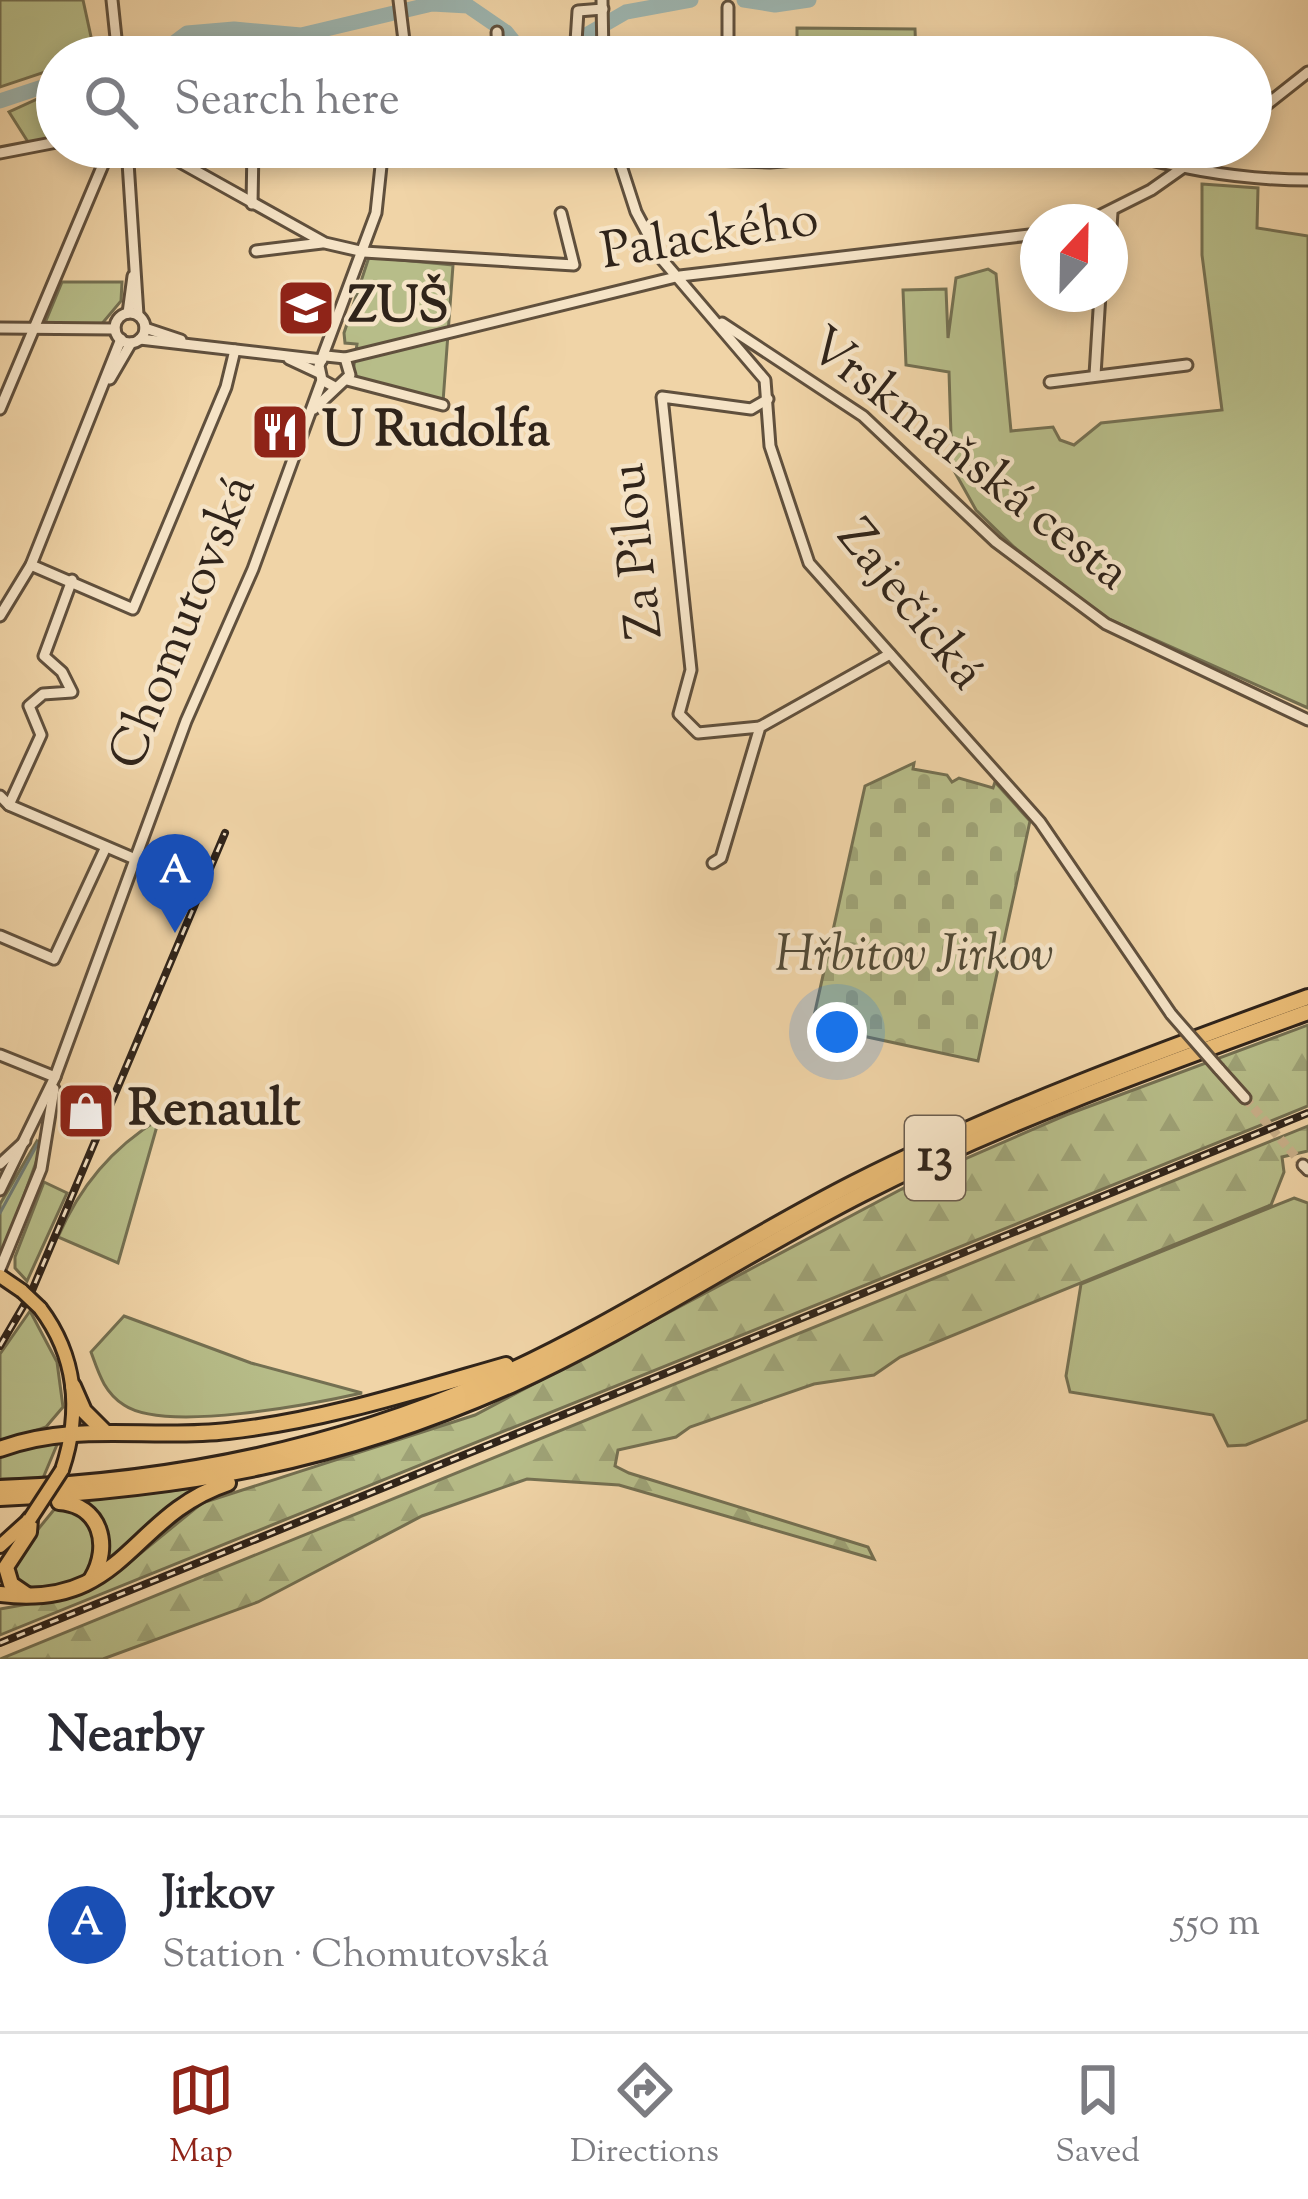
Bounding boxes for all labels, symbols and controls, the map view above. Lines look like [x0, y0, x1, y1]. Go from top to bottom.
search box [36, 36, 1272, 168]
icon: search [78, 69, 144, 135]
text: Search here [174, 70, 400, 135]
street label: Palackého [596, 185, 824, 291]
north arrow [1020, 204, 1128, 312]
place label: ZUŠ [348, 272, 449, 345]
school or university icon: ZUŠ [275, 277, 337, 339]
street label: Vrskmaňská cesta [790, 312, 1144, 610]
place label: U Rudolfa [322, 396, 551, 469]
restaurant icon: U Rudolfa [249, 401, 311, 463]
street label: Za Pilou [593, 459, 685, 643]
street label: Chomutovská [93, 465, 277, 781]
street label: Zaječická [817, 505, 1001, 707]
pin: A [136, 834, 214, 933]
park label: Hřbitov Jirkov [775, 920, 1053, 993]
your location [807, 1002, 867, 1062]
place label: Renault [128, 1075, 301, 1148]
shop icon: Renault [55, 1080, 117, 1142]
road number: 13 [905, 1116, 965, 1200]
text: Nearby [48, 1701, 205, 1774]
text: Jirkov [162, 1864, 275, 1929]
text: A [71, 1897, 103, 1953]
text: 550 m [1172, 1897, 1260, 1953]
text: Station · Chomutovská [162, 1929, 549, 1985]
tab: Map [168, 2057, 234, 2177]
tab: Directions [570, 2057, 719, 2177]
tab: Saved [1055, 2057, 1140, 2177]

